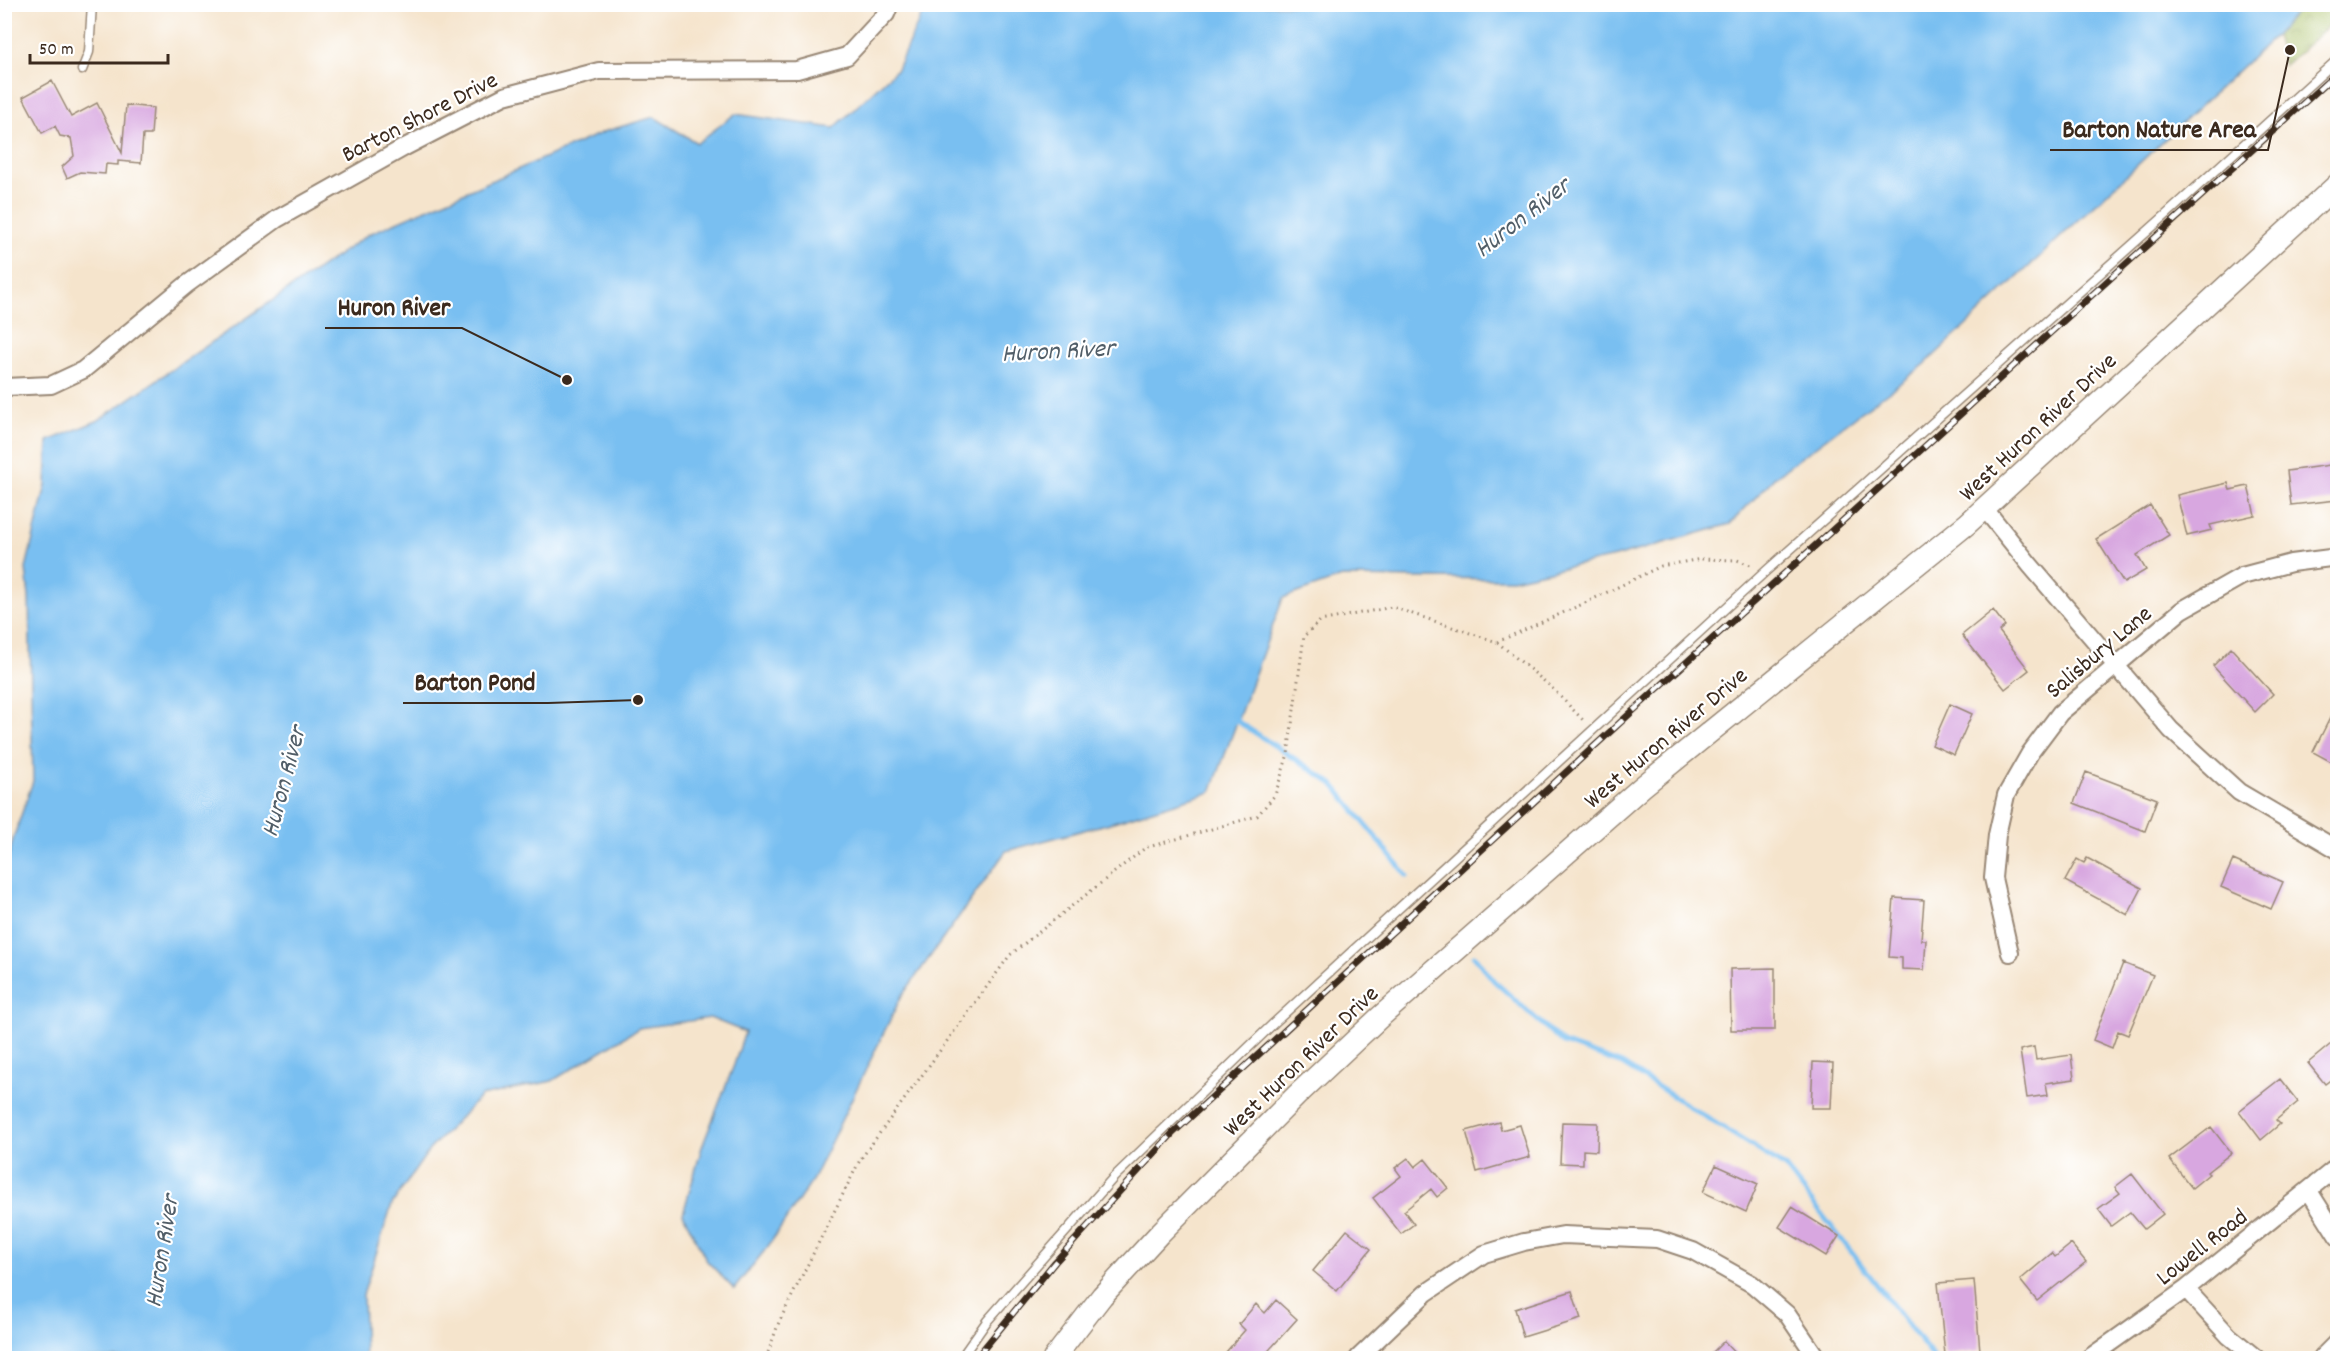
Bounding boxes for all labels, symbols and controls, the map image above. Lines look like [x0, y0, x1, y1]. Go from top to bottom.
scale bar [30, 27, 168, 65]
text: 50 m [39, 38, 74, 63]
street label: Barton Shore Drive [336, 65, 504, 173]
callout: Barton Nature Area [2050, 106, 2268, 150]
text: Barton Nature Area [2062, 113, 2257, 150]
water label: Huron River [1467, 167, 1582, 268]
callout: Huron River [325, 284, 462, 328]
text: Huron River [337, 291, 451, 328]
water label: Huron River [1001, 331, 1119, 374]
street label: West Huron River Drive [1953, 346, 2126, 510]
street label: Salisbury Lane [2039, 599, 2161, 708]
callout: Barton Pond [403, 659, 548, 703]
street label: West Huron River Drive [1578, 660, 1756, 818]
text: Barton Pond [415, 666, 535, 703]
water label: Huron River [253, 719, 319, 841]
street label: West Huron River Drive [1217, 979, 1388, 1146]
water label: Huron River [136, 1190, 191, 1310]
street label: Lowell Road [2150, 1202, 2256, 1295]

